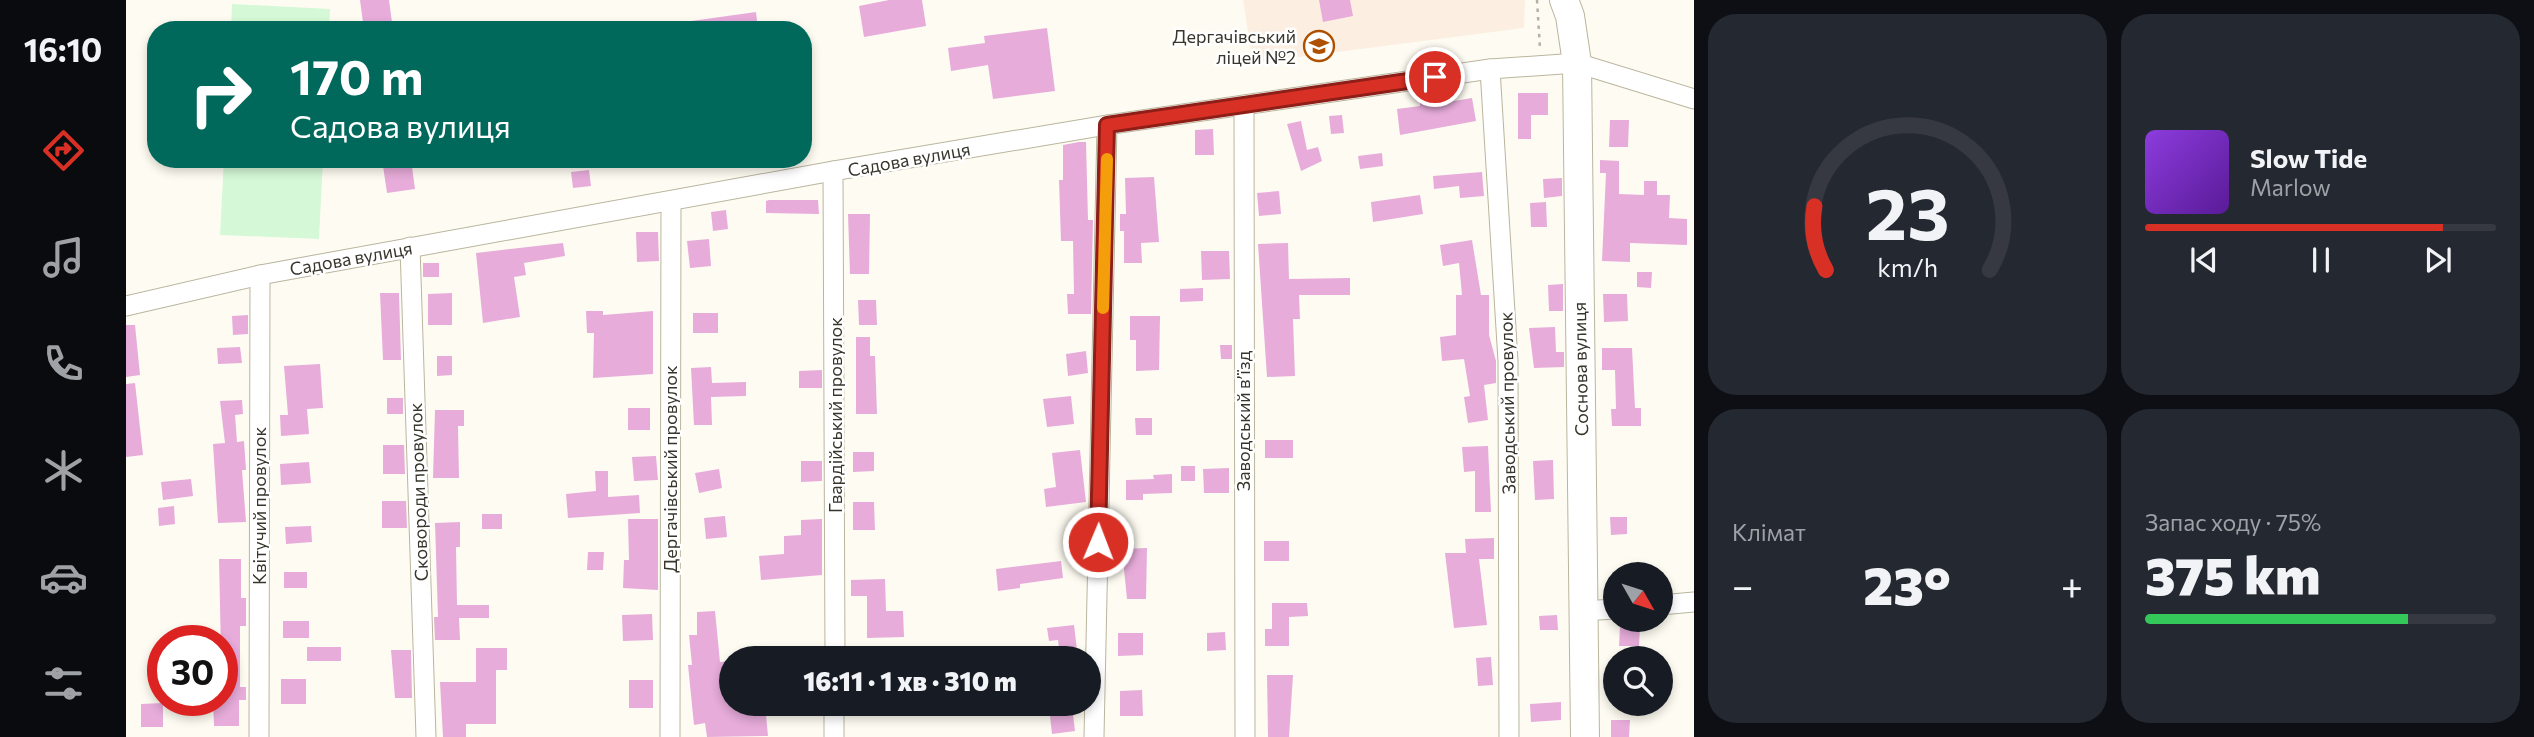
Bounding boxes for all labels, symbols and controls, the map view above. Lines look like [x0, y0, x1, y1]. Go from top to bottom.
place label: Дергачівський ліцей №2 [1172, 25, 1296, 68]
text: 16:10 [24, 29, 102, 69]
school or university icon: Дергачівський ліцей №2 [1302, 29, 1336, 63]
text: 170 m [290, 45, 423, 105]
pin [1405, 47, 1465, 107]
icon: right [175, 49, 266, 140]
icon: arrive [1416, 58, 1454, 96]
text: Садова вулиця [290, 105, 511, 145]
icon: directions [39, 126, 88, 175]
street label: Садова вулиця [846, 137, 972, 181]
text: Slow Tide [2250, 142, 2367, 173]
text: 23 [1866, 167, 1949, 256]
text: Marlow [2250, 173, 2331, 201]
icon: music [39, 233, 88, 282]
street label: Садова вулиця [288, 236, 414, 280]
icon: previous [2185, 241, 2223, 279]
icon: pause [2302, 241, 2340, 279]
icon: next [2419, 241, 2457, 279]
text: km/h [1877, 252, 1938, 282]
street label: Соснова вулиця [1568, 302, 1592, 436]
street label: Заводський провулок [1494, 311, 1520, 495]
street label: Гвардійський провулок [824, 317, 846, 513]
icon: phone [39, 339, 88, 388]
street label: Заводський в’їзд [1232, 350, 1254, 491]
street label: Дергачівський провулок [659, 365, 681, 573]
street label: Сковороди провулок [404, 402, 432, 582]
street label: Квітучий провулок [248, 427, 270, 585]
icon: climate [39, 446, 88, 495]
position arrow [1061, 505, 1135, 579]
text: Запас ходу · 75% [2145, 508, 2321, 536]
text: Клімат [1732, 518, 1806, 546]
text: 375 km [2145, 542, 2320, 606]
text: 23° [1863, 552, 1951, 616]
icon: car [39, 553, 88, 602]
text: − [1732, 561, 1754, 608]
text: + [2061, 561, 2083, 608]
north arrow [1603, 562, 1673, 632]
map controls [1603, 562, 1673, 716]
speed limit sign: 30 [147, 625, 238, 716]
button: search [1603, 646, 1673, 716]
icon: filters [39, 659, 88, 708]
text: 16:11 · 1 хв · 310 m [803, 665, 1017, 696]

